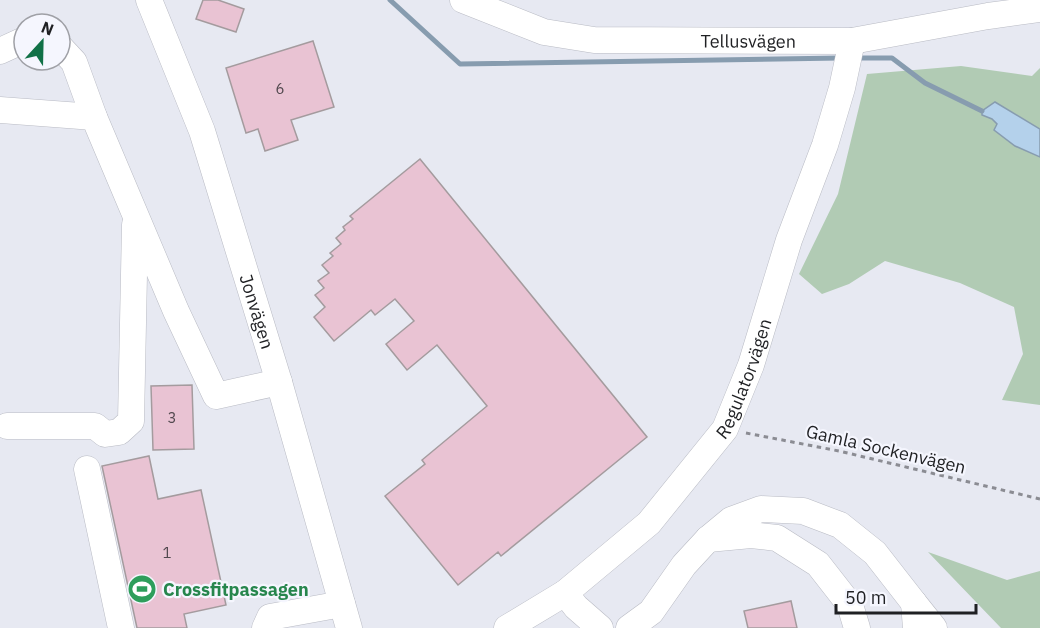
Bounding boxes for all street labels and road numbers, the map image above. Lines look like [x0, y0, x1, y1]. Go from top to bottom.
street label: Tellusvägen [701, 29, 796, 52]
street label: Jonvägen [235, 271, 280, 352]
street label: Regulatorvägen [710, 316, 776, 443]
street label: Gamla Sockenvägen [804, 419, 968, 479]

